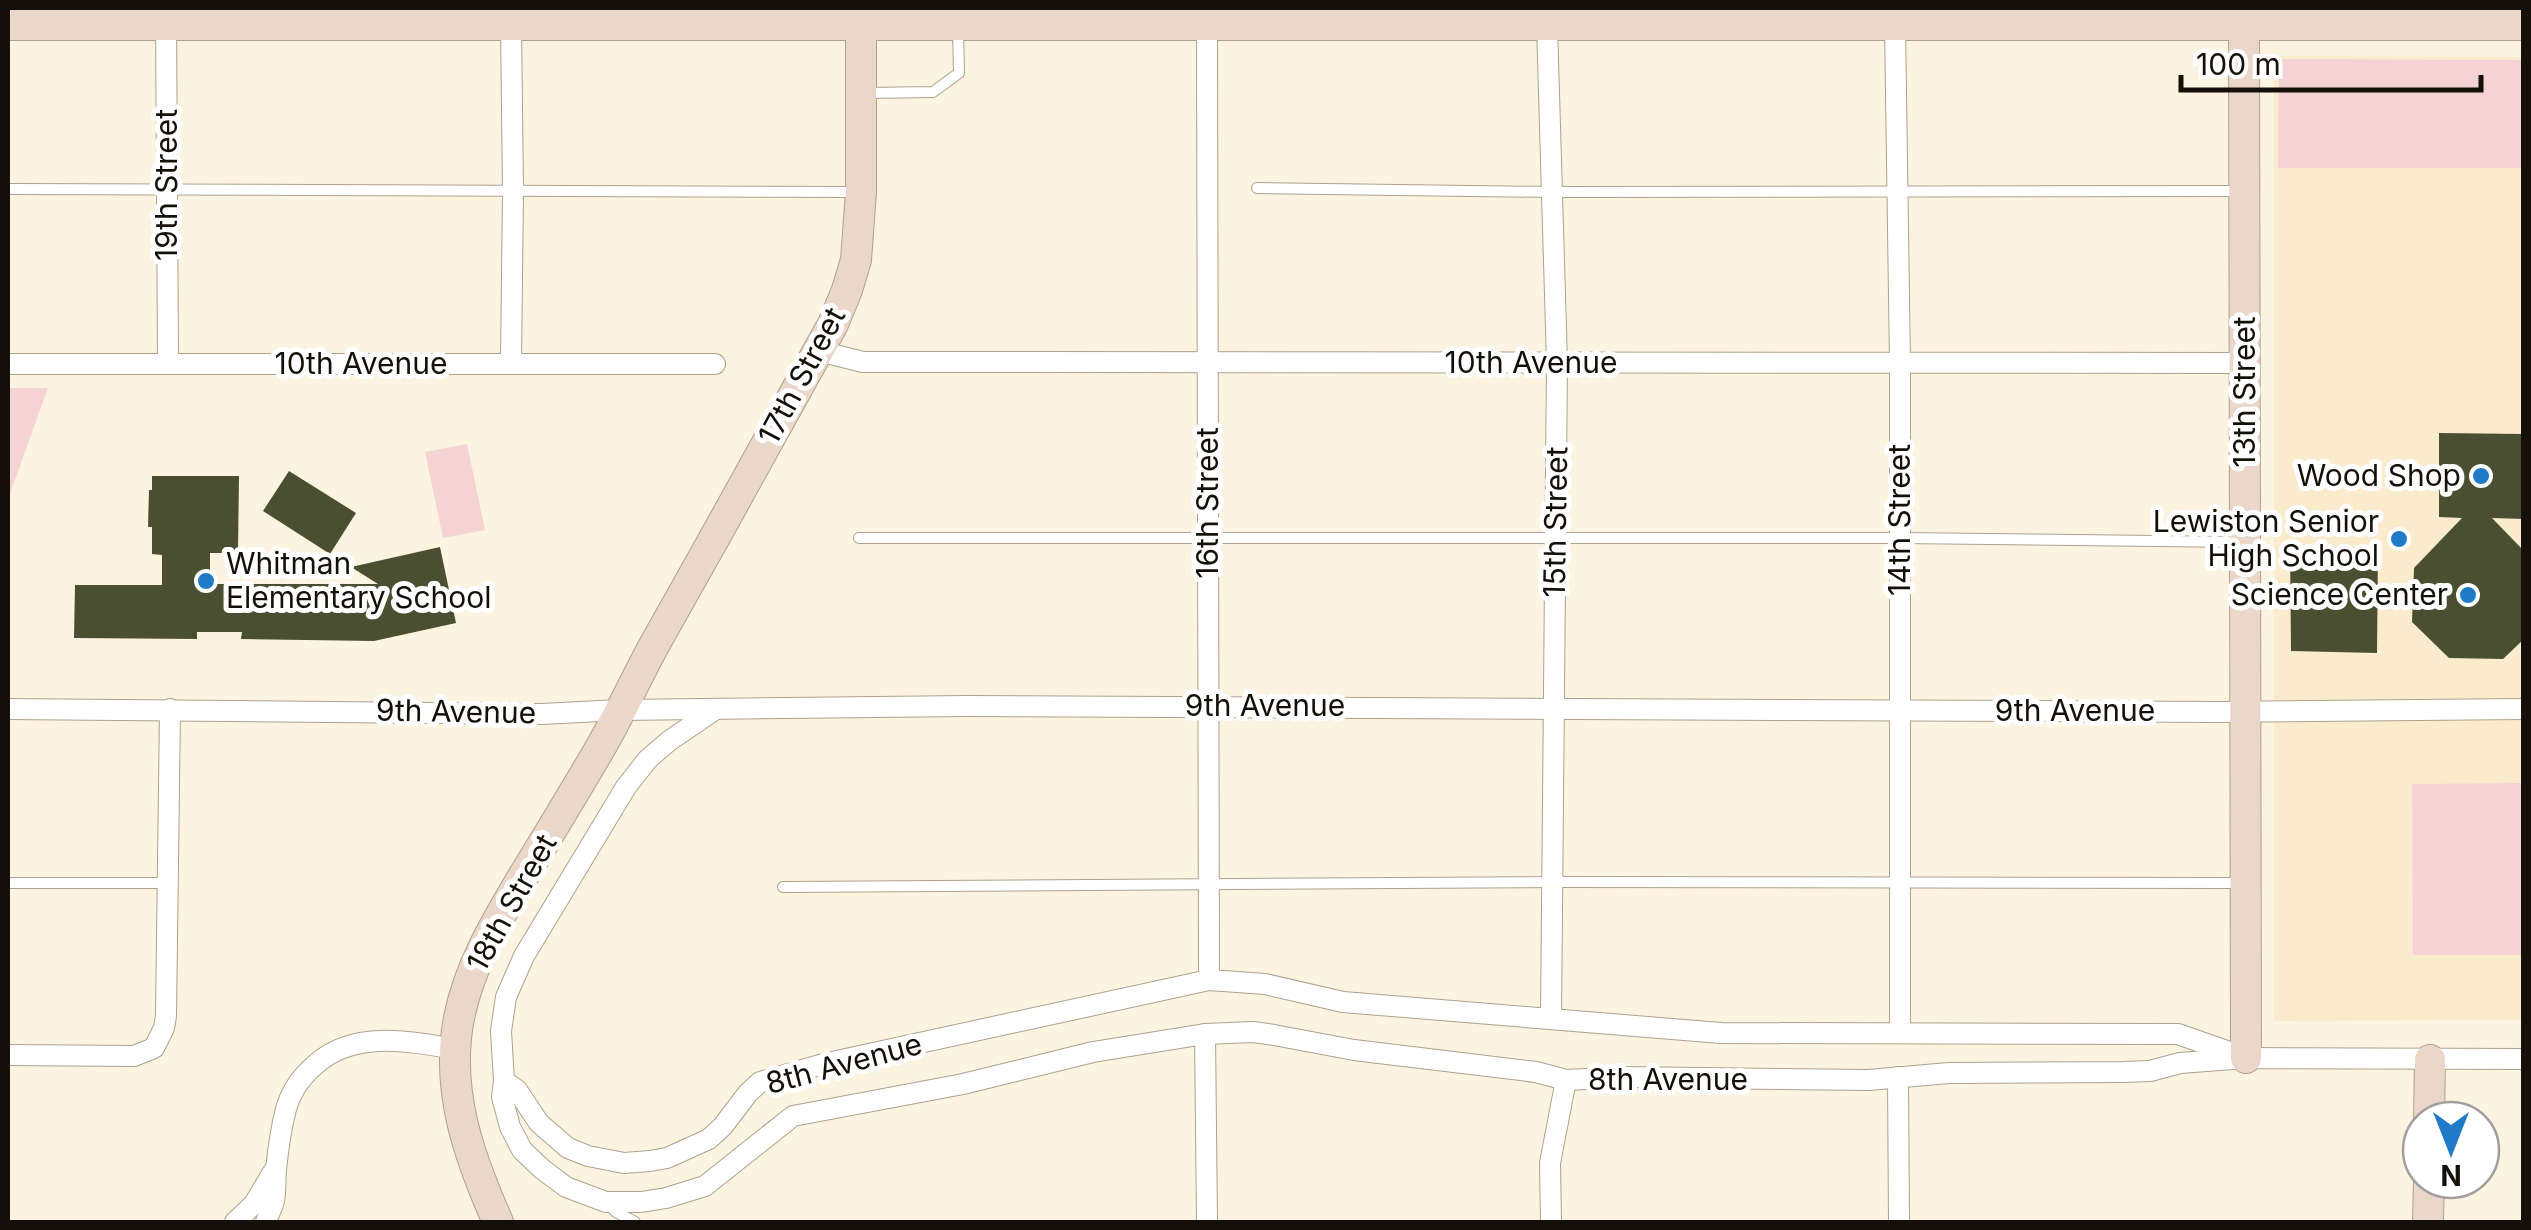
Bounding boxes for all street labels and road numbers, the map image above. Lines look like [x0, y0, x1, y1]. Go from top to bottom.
street label: 19th Street [148, 109, 184, 261]
street label: 17th Street [750, 301, 852, 450]
street label: 13th Street [2226, 316, 2262, 468]
street label: 10th Avenue [1445, 344, 1617, 380]
street label: 10th Avenue [275, 345, 447, 381]
street label: 16th Street [1189, 427, 1225, 579]
street label: 14th Street [1881, 444, 1917, 596]
street label: 15th Street [1536, 446, 1574, 598]
street label: 9th Avenue [1185, 687, 1345, 723]
street label: 9th Avenue [376, 692, 537, 730]
street label: 9th Avenue [1995, 692, 2155, 728]
street label: 18th Street [459, 827, 564, 977]
street label: 8th Avenue [762, 1025, 926, 1101]
street label: 8th Avenue [1588, 1061, 1748, 1097]

